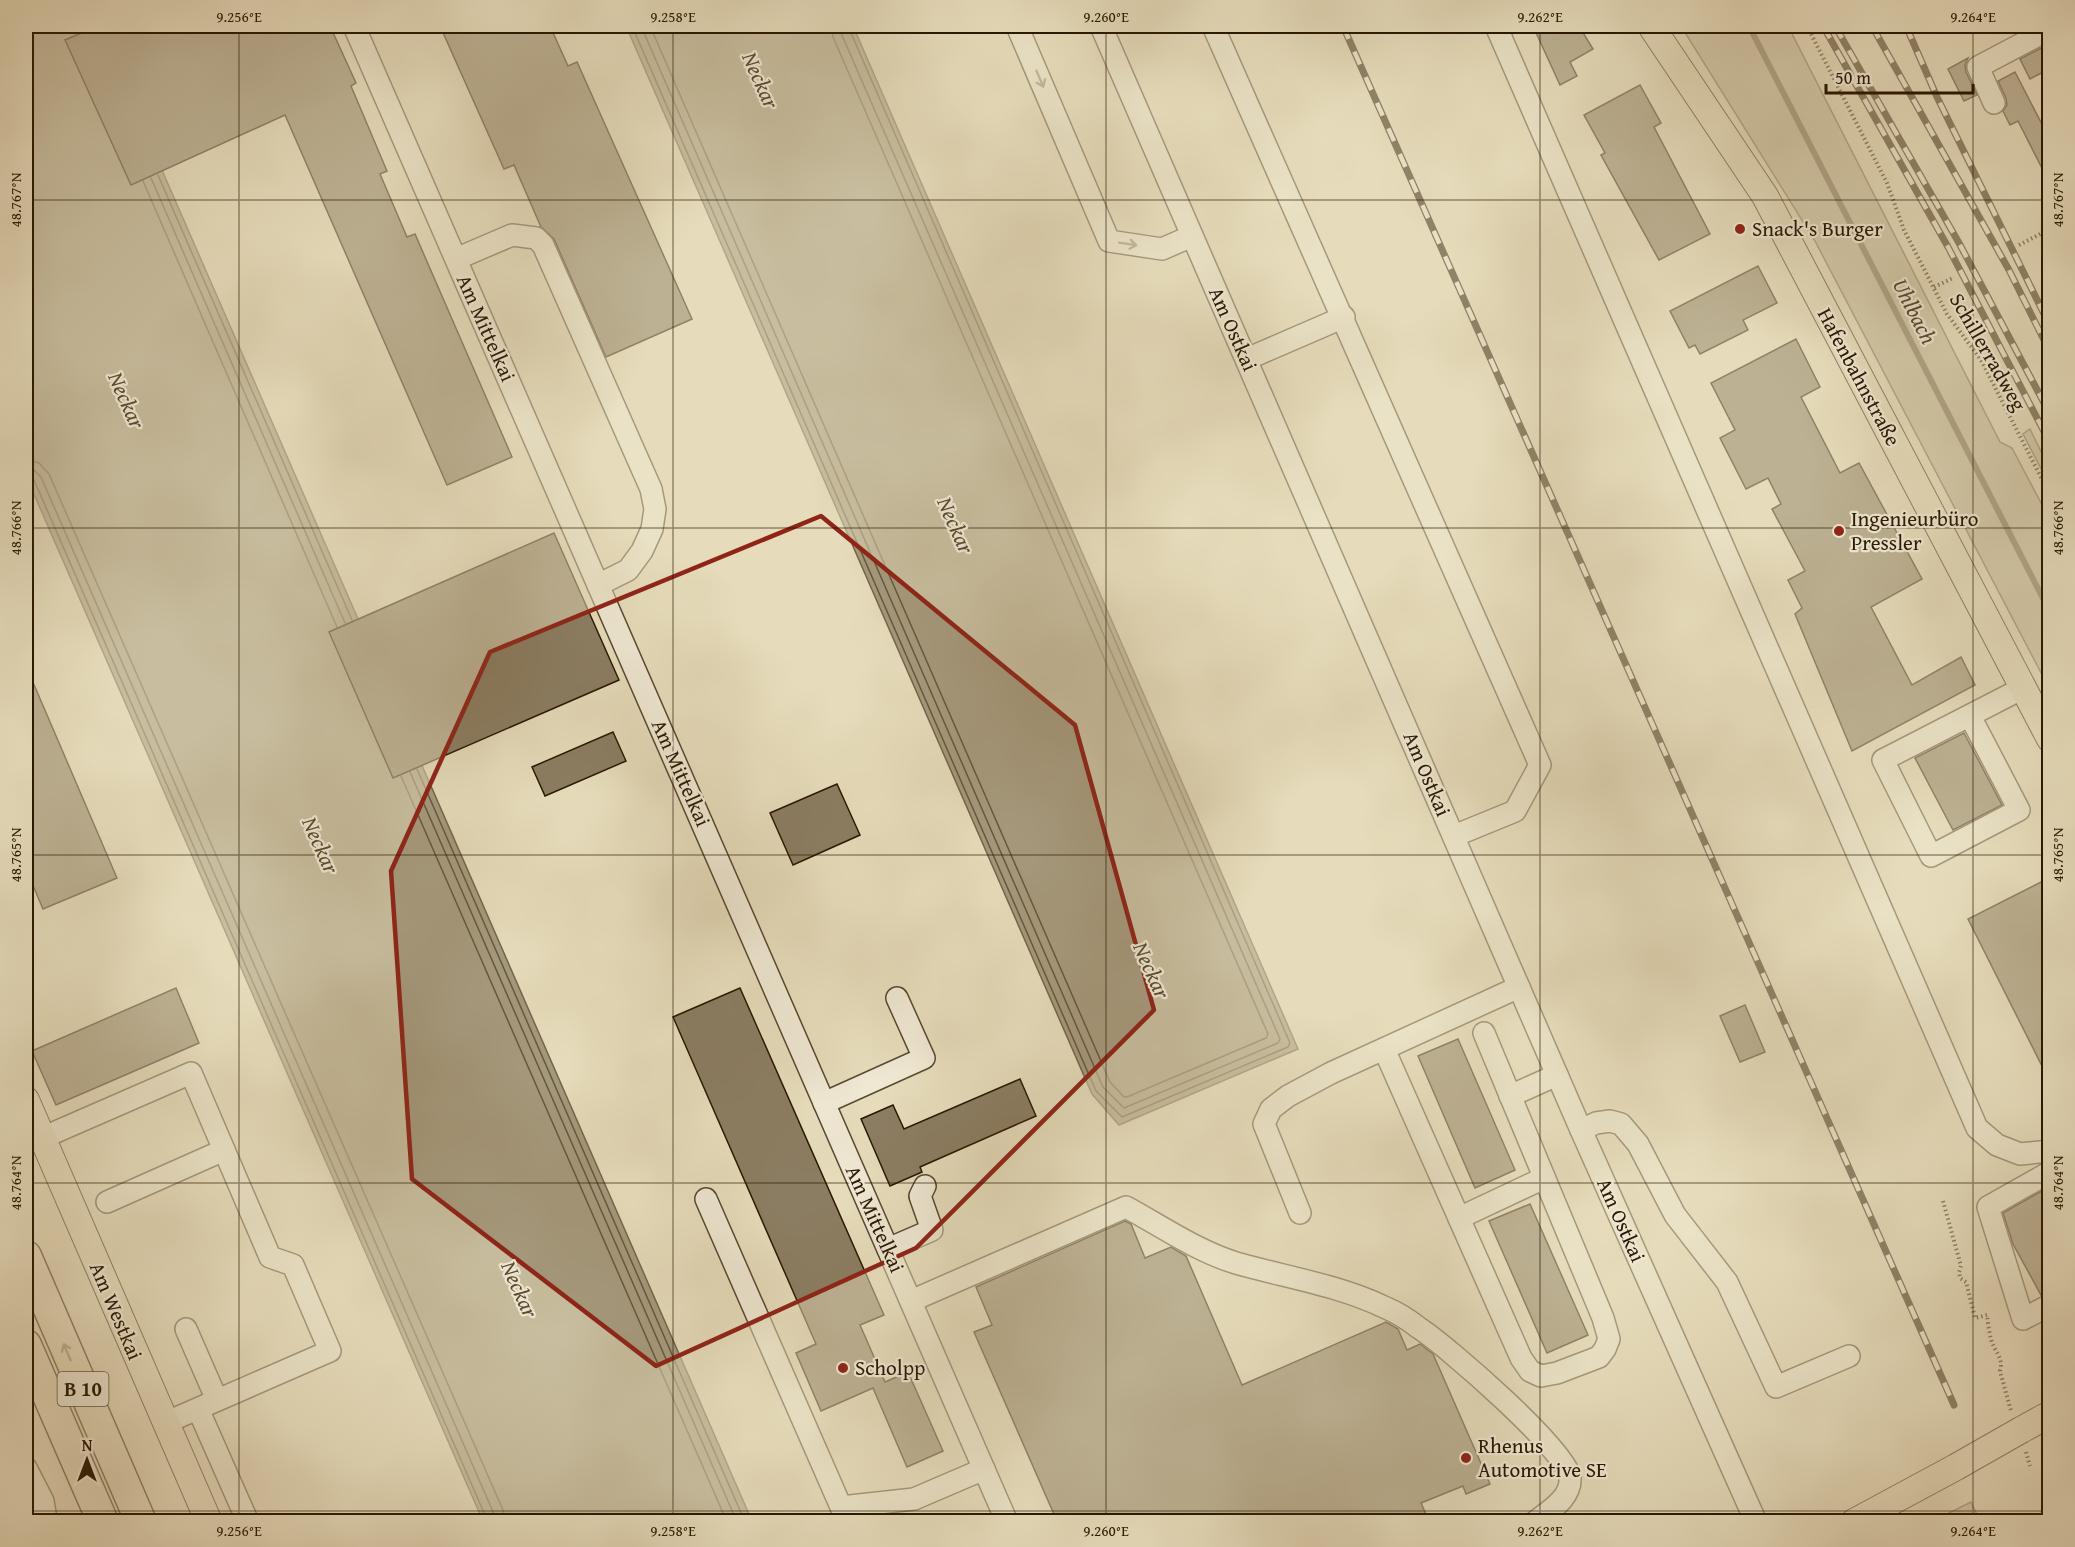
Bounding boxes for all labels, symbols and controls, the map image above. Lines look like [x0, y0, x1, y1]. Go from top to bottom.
text: 9.256°E [216, 6, 262, 27]
text: 9.258°E [650, 6, 696, 27]
text: 9.260°E [1083, 6, 1129, 27]
text: 9.262°E [1517, 6, 1563, 27]
text: 9.264°E [1950, 6, 1996, 27]
water label: Neckar [734, 46, 788, 114]
scale bar [1826, 57, 1973, 95]
text: 50 m [1835, 64, 1871, 91]
one-way arrow [1035, 70, 1046, 88]
text: 48.767°N [5, 172, 26, 227]
text: 48.767°N [2047, 172, 2068, 227]
place label: Snack's Burger [1752, 213, 1883, 244]
marker: Snack's Burger [1733, 222, 1747, 236]
one-way arrow [1117, 239, 1137, 250]
street label: Am Mittelkai [449, 269, 524, 387]
water label: Uhlbach [1885, 273, 1945, 349]
street label: Am Ostkai [1201, 282, 1266, 376]
street label: Schillerradweg [1942, 287, 2035, 417]
street label: Hafenbahnstraße [1810, 302, 1909, 452]
water label: Neckar [100, 366, 154, 434]
water label: Neckar [929, 491, 983, 559]
text: 48.766°N [5, 500, 26, 555]
text: 48.766°N [2047, 500, 2068, 555]
place label: Ingenieurbüro Pressler [1851, 503, 1978, 558]
marker: Ingenieurbüro Pressler [1832, 524, 1846, 538]
street label: Am Mittelkai [644, 714, 719, 832]
street label: Am Ostkai [1396, 727, 1459, 821]
water label: Neckar [294, 811, 348, 879]
text: 48.765°N [5, 827, 26, 882]
text: 48.765°N [2047, 827, 2068, 882]
water label: Neckar [1125, 936, 1179, 1004]
text: 48.764°N [5, 1155, 26, 1210]
text: 48.764°N [2047, 1155, 2068, 1210]
street label: Am Mittelkai [838, 1160, 913, 1278]
street label: Am Ostkai [1589, 1173, 1654, 1267]
water label: Neckar [493, 1255, 547, 1323]
street label: Am Westkai [82, 1257, 151, 1365]
one-way arrow [61, 1344, 72, 1362]
place label: Scholpp [855, 1352, 925, 1383]
marker: Scholpp [836, 1361, 850, 1375]
road number: B 10 [58, 1372, 109, 1406]
north arrow [57, 1430, 117, 1490]
place label: Rhenus Automotive SE [1478, 1430, 1607, 1485]
text: N [82, 1433, 93, 1457]
marker: Rhenus Automotive SE [1459, 1451, 1473, 1465]
text: 9.256°E [216, 1520, 262, 1541]
text: 9.258°E [650, 1520, 696, 1541]
text: 9.260°E [1083, 1520, 1129, 1541]
text: 9.262°E [1517, 1520, 1563, 1541]
text: 9.264°E [1950, 1520, 1996, 1541]

